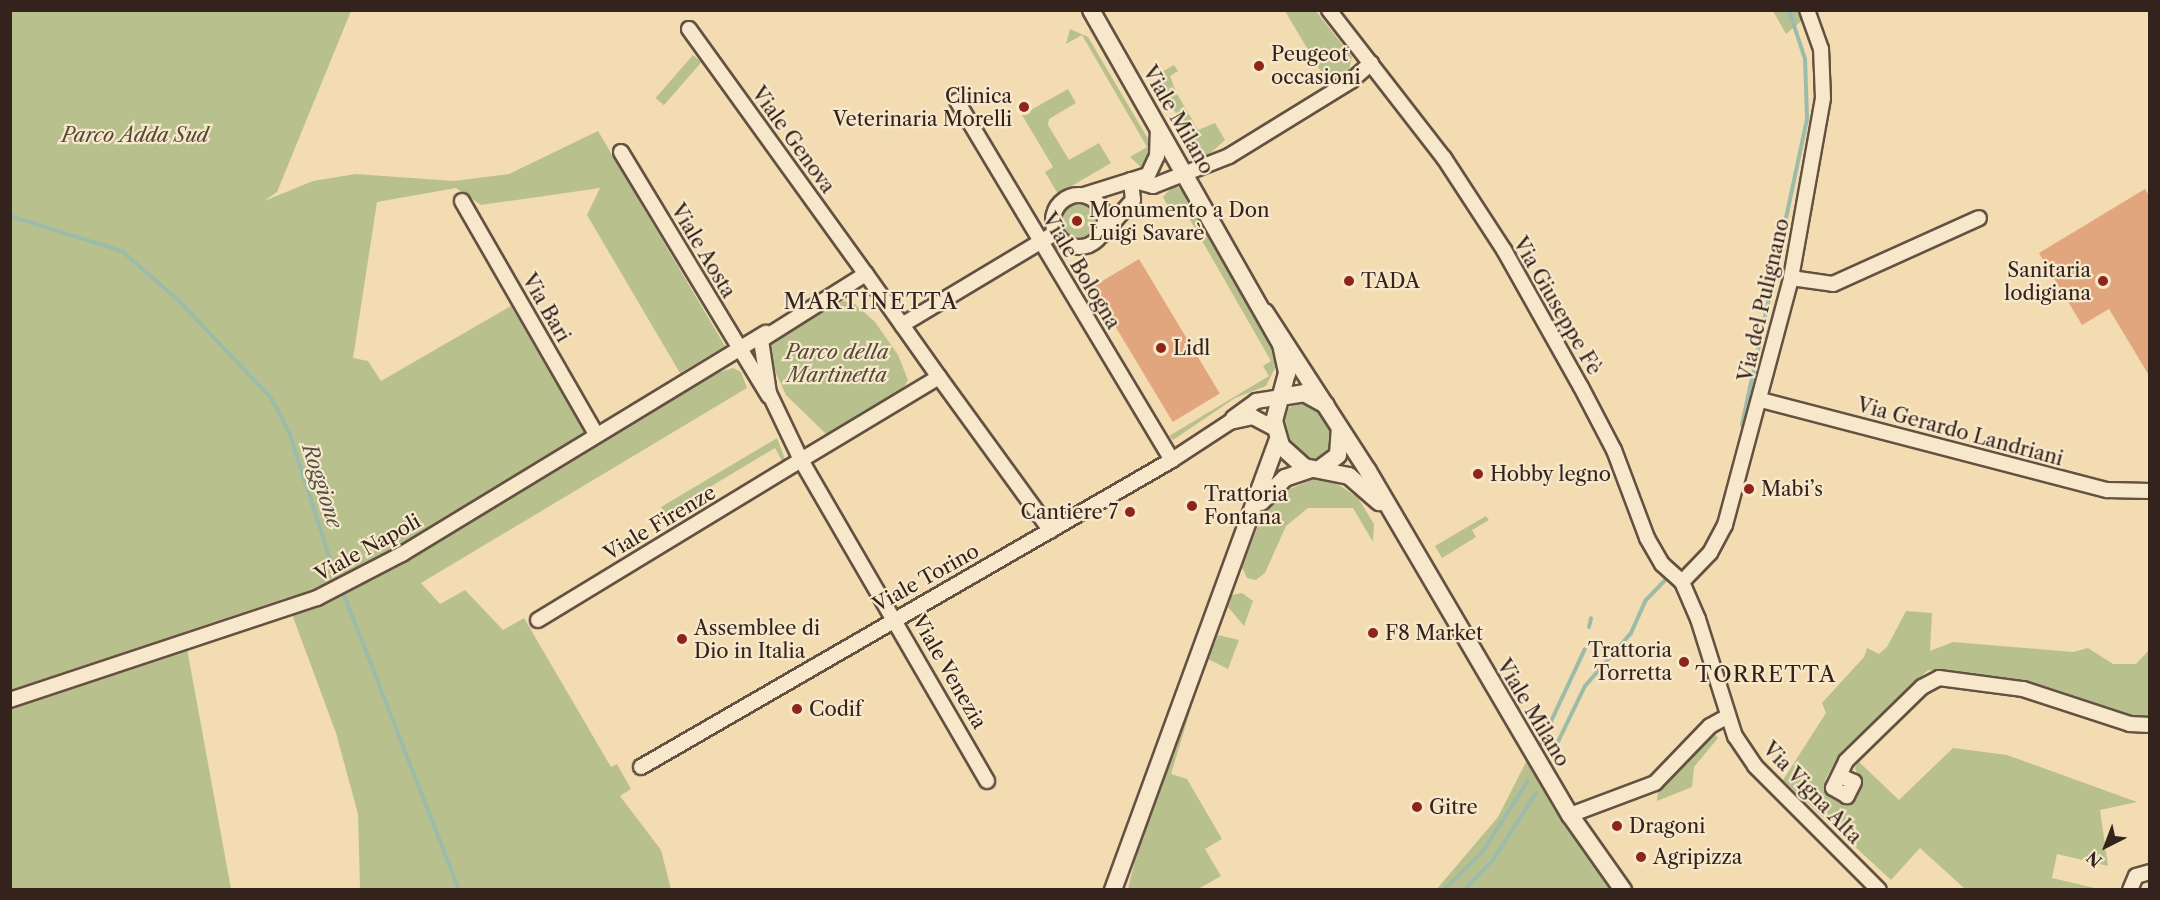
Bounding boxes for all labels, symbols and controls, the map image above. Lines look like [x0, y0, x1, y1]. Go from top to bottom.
place label: Peugeot occasioni [1271, 42, 1360, 89]
marker: Peugeot occasioni [1252, 59, 1266, 73]
street label: Viale Milano [1137, 62, 1219, 178]
street label: Viale Genova [746, 82, 840, 198]
place label: Clinica Veterinaria Morelli [833, 84, 1012, 131]
marker: Clinica Veterinaria Morelli [1017, 100, 1031, 114]
park label: Parco Adda Sud [62, 123, 208, 147]
place label: Monumento a Don Luigi Savarè [1089, 198, 1270, 245]
street label: Viale Aosta [665, 199, 741, 303]
street label: Viale Bologna [1037, 208, 1125, 334]
marker: Monumento a Don Luigi Savarè [1070, 214, 1084, 228]
street label: Via del Pulignano [1734, 216, 1794, 384]
street label: Via Giuseppe Fè [1508, 233, 1606, 379]
place label: Sanitaria lodigiana [2004, 258, 2091, 305]
street label: Via Bari [517, 269, 575, 347]
place label: TADA [1361, 269, 1420, 293]
marker: TADA [1342, 274, 1356, 288]
marker: Sanitaria lodigiana [2096, 274, 2110, 288]
district label: MARTINETTA [784, 289, 958, 315]
place label: Lidl [1173, 336, 1210, 360]
park label: Parco della Martinetta [785, 341, 889, 388]
marker: Lidl [1154, 341, 1168, 355]
street label: Via Gerardo Landriani [1854, 393, 2066, 471]
water label: Roggione [297, 441, 347, 531]
place label: Hobby legno [1490, 462, 1612, 486]
marker: Hobby legno [1471, 467, 1485, 481]
place label: Mabi’s [1761, 477, 1823, 501]
street label: Viale Firenze [600, 480, 720, 566]
place label: Trattoria Fontana [1204, 482, 1288, 529]
marker: Mabi’s [1742, 482, 1756, 496]
marker: Trattoria Fontana [1185, 499, 1199, 513]
place label: Cantiere 7 [1021, 500, 1118, 524]
marker: Cantiere 7 [1123, 505, 1137, 519]
street label: Viale Napoli [311, 509, 425, 587]
street label: Viale Torino [869, 539, 983, 617]
street label: Viale Venezia [907, 611, 991, 733]
place label: Assemblee di Dio in Italia [694, 616, 820, 663]
place label: F8 Market [1385, 621, 1483, 645]
marker: F8 Market [1366, 626, 1380, 640]
marker: Assemblee di Dio in Italia [675, 632, 689, 646]
place label: Trattoria Torretta [1588, 638, 1672, 685]
street label: Viale Milano [1492, 655, 1574, 771]
marker: Trattoria Torretta [1677, 655, 1691, 669]
district label: TORRETTA [1695, 662, 1837, 688]
place label: Codif [809, 697, 862, 721]
marker: Codif [790, 702, 804, 716]
street label: Via Vigna Alta [1757, 736, 1867, 850]
place label: Gitre [1429, 795, 1478, 819]
marker: Gitre [1410, 800, 1424, 814]
place label: Dragoni [1629, 814, 1705, 838]
north arrow [2076, 816, 2136, 876]
marker: Dragoni [1610, 819, 1624, 833]
place label: Agripizza [1653, 845, 1742, 869]
text: N [2082, 847, 2106, 871]
marker: Agripizza [1634, 850, 1648, 864]

